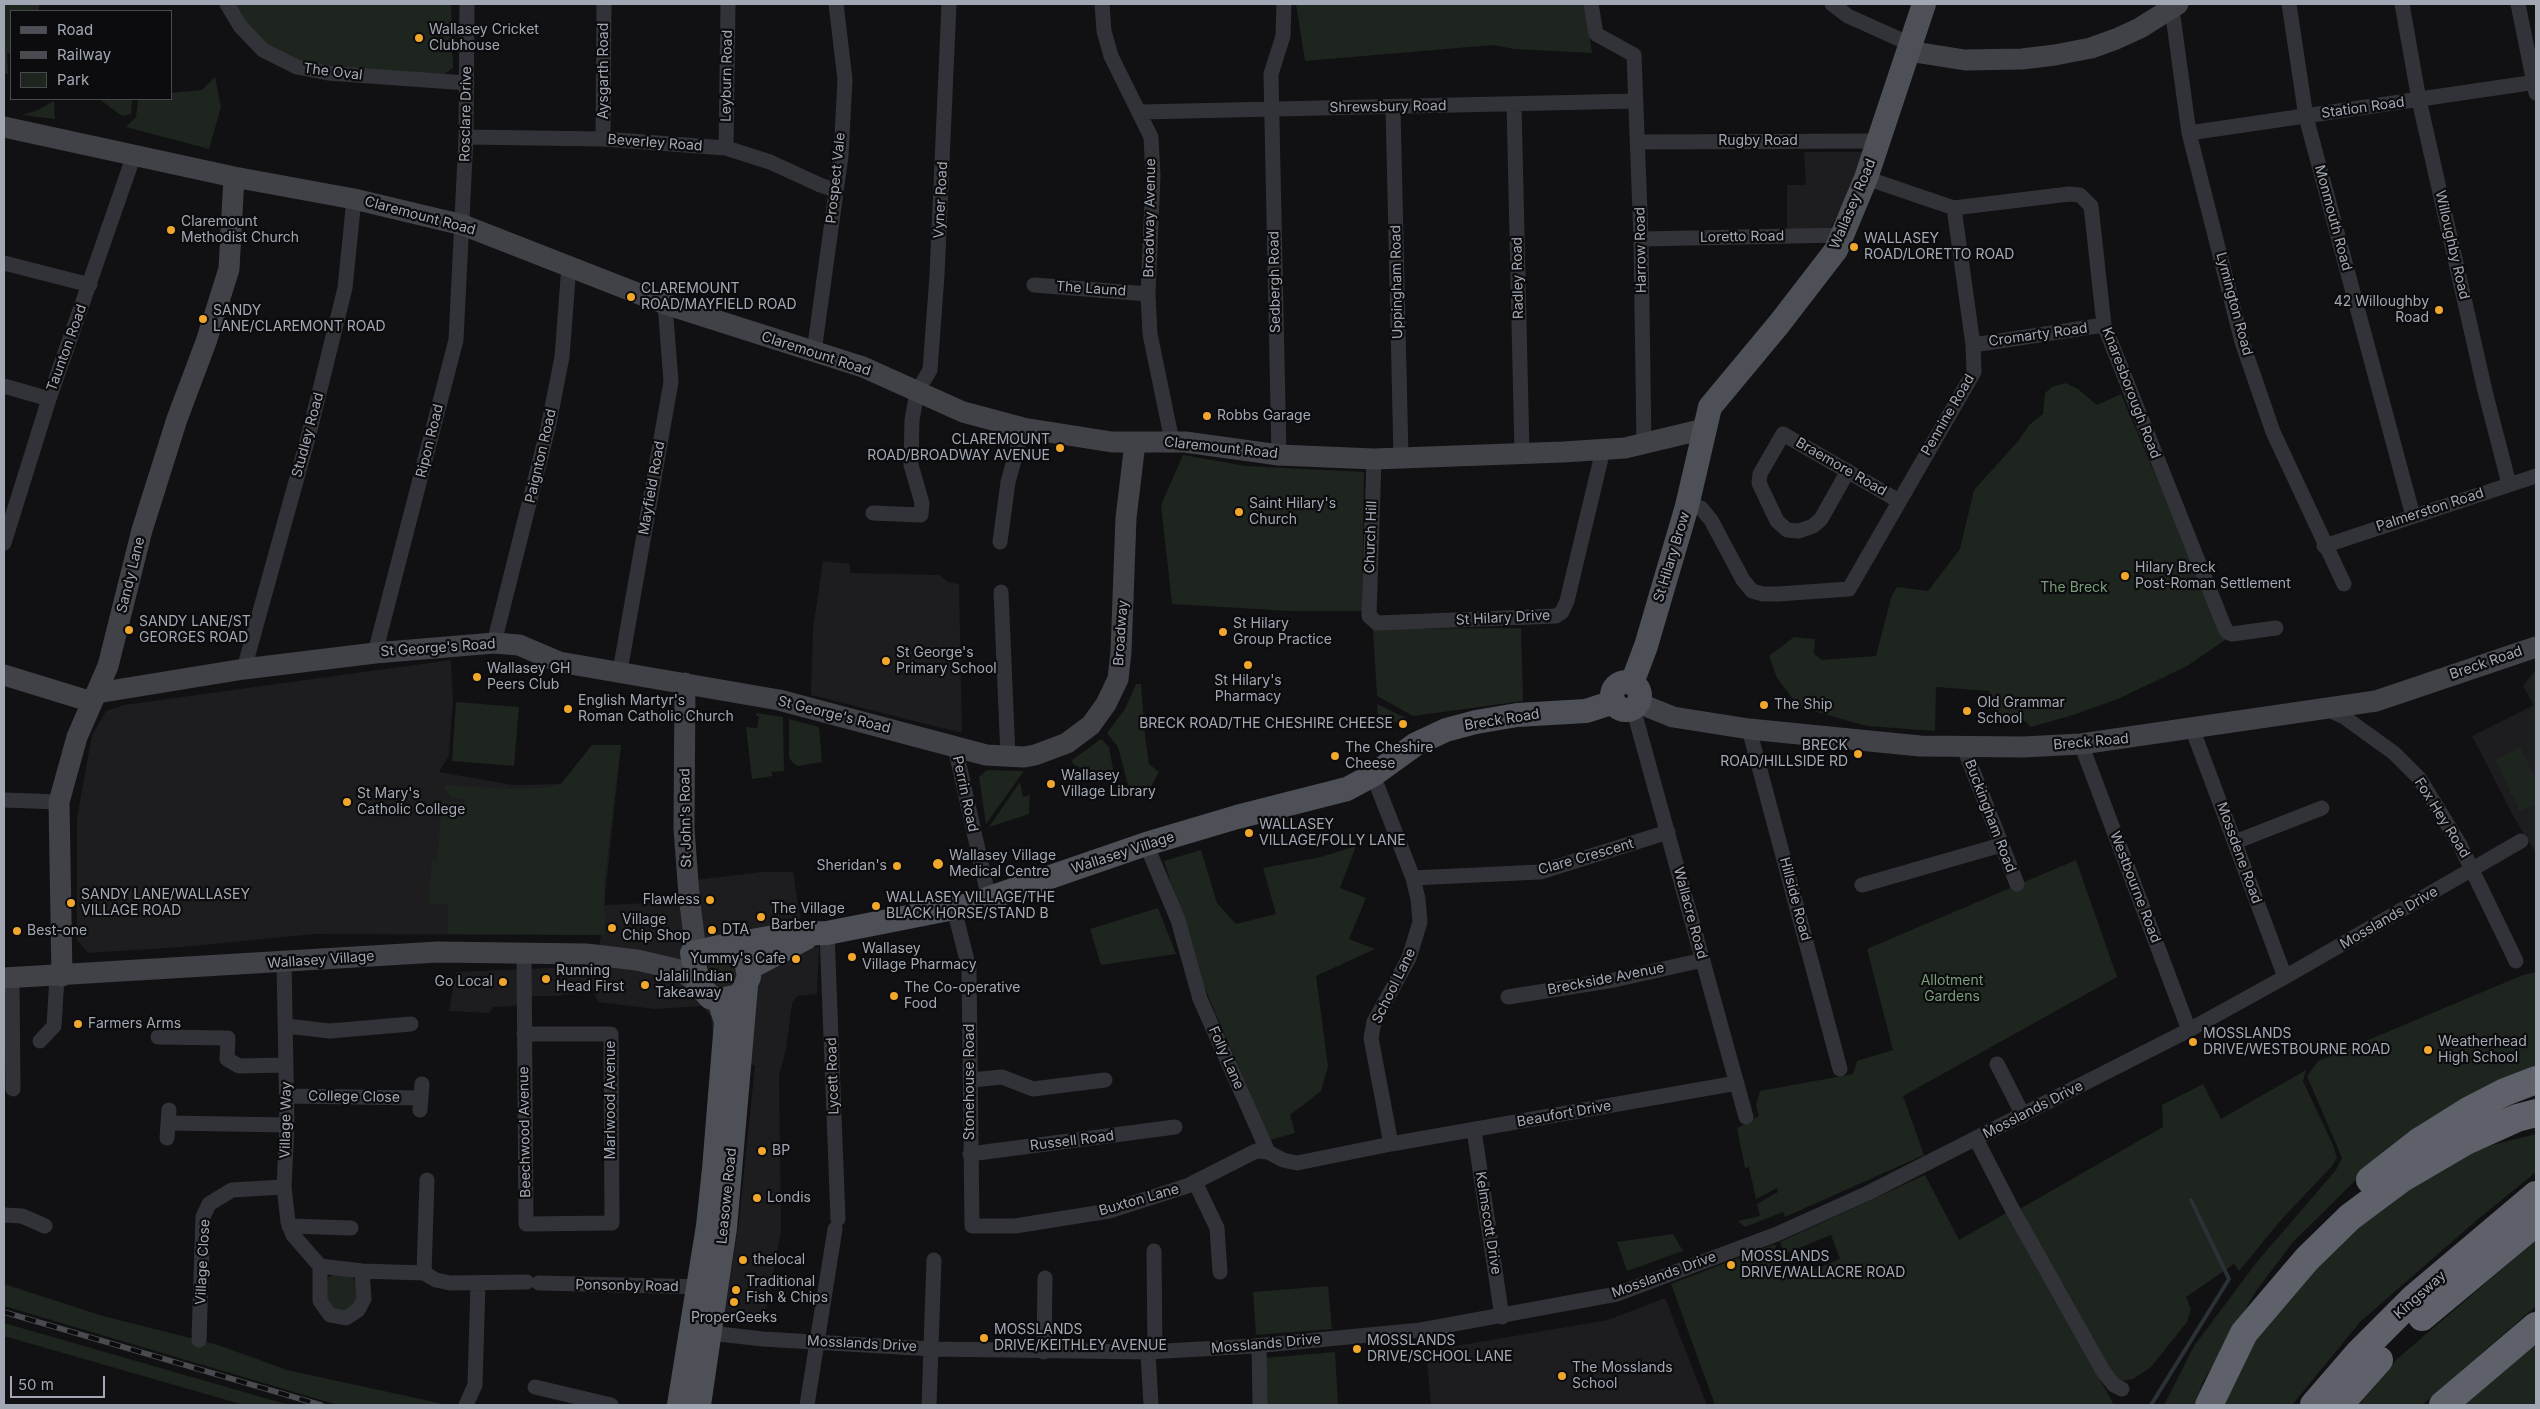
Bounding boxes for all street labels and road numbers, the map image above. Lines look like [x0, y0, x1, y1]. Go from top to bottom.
street label: Aysgarth Road [596, 23, 612, 119]
street label: Leyburn Road [718, 30, 736, 122]
street label: The Oval [303, 60, 363, 84]
street label: Rosclare Drive [457, 66, 475, 162]
street label: Station Road [2320, 94, 2406, 122]
street label: Shrewsbury Road [1329, 98, 1447, 116]
street label: Beverley Road [607, 131, 703, 155]
street label: Prospect Vale [823, 132, 849, 224]
street label: Rugby Road [1718, 133, 1798, 149]
street label: Wallasey Road [1826, 156, 1880, 252]
street label: Broadway Avenue [1141, 158, 1159, 278]
street label: Vyner Road [931, 161, 951, 239]
street label: Monmouth Road [2311, 163, 2355, 273]
street label: Willoughby Road [2431, 189, 2473, 301]
street label: Claremount Road [363, 193, 477, 239]
street label: Harrow Road [1632, 207, 1650, 293]
street label: Uppingham Road [1388, 225, 1406, 339]
street label: Loretto Road [1700, 228, 1784, 246]
street label: Sedbergh Road [1266, 231, 1284, 333]
street label: Radley Road [1509, 237, 1527, 319]
street label: Lymington Road [2212, 251, 2256, 357]
street label: The Laund [1055, 278, 1127, 300]
street label: Taunton Road [44, 302, 90, 394]
street label: Cromarty Road [1987, 320, 2089, 350]
street label: Knaresborough Road [2098, 325, 2164, 461]
street label: Claremount Road [759, 328, 873, 380]
street label: Pennine Road [1918, 371, 1978, 459]
street label: Studley Road [289, 391, 327, 479]
street label: Ripon Road [413, 402, 447, 480]
street label: Paignton Road [522, 407, 560, 505]
street label: Claremount Road [1163, 434, 1279, 462]
street label: Braemore Road [1793, 434, 1889, 500]
street label: Mayfield Road [635, 440, 669, 536]
street label: Palmerston Road [2374, 485, 2486, 535]
street label: Church Hill [1361, 500, 1381, 574]
street label: St Hilary Brow [1650, 510, 1694, 604]
street label: Sandy Lane [113, 535, 149, 615]
street label: Broadway [1110, 599, 1132, 667]
street label: St Hilary Drive [1455, 607, 1551, 629]
street label: St George's Road [380, 636, 496, 660]
street label: Breck Road [2447, 643, 2525, 683]
street label: St George's Road [776, 693, 892, 737]
street label: Breck Road [1463, 706, 1541, 734]
street label: Breck Road [2053, 730, 2129, 754]
street label: Perrin Road [949, 754, 981, 834]
street label: Buckingham Road [1961, 757, 2019, 875]
street label: St John's Road [677, 768, 695, 868]
street label: Fox Hey Road [2411, 775, 2473, 861]
street label: Mossdene Road [2213, 800, 2265, 906]
street label: Wallasey Village [1069, 828, 1177, 878]
street label: Westbourne Road [2106, 829, 2164, 945]
street label: Clare Crescent [1536, 835, 1636, 879]
street label: Hillside Road [1776, 855, 1814, 943]
street label: Wallacre Road [1670, 865, 1710, 961]
street label: Mosslands Drive [2337, 883, 2441, 953]
street label: School Lane [1369, 946, 1419, 1026]
street label: Wallasey Village [267, 948, 375, 972]
street label: Breckside Avenue [1546, 959, 1666, 999]
street label: Stonehouse Road [962, 1024, 978, 1140]
street label: Folly Lane [1205, 1024, 1247, 1092]
street label: Lycett Road [823, 1037, 843, 1115]
street label: Marlwood Avenue [603, 1040, 619, 1160]
street label: Beechwood Avenue [515, 1066, 535, 1198]
street label: Mosslands Drive [1980, 1078, 2086, 1142]
street label: Village Way [277, 1081, 295, 1159]
street label: College Close [308, 1088, 400, 1106]
street label: Beaufort Drive [1516, 1097, 1612, 1131]
street label: Russell Road [1029, 1128, 1115, 1154]
street label: Leasowe Road [714, 1147, 740, 1245]
street label: Kelmscott Drive [1472, 1170, 1504, 1276]
street label: Buxton Lane [1097, 1181, 1181, 1219]
street label: Village Close [192, 1219, 214, 1305]
street label: Mosslands Drive [1609, 1248, 1719, 1302]
street label: Kingsway [2391, 1267, 2449, 1323]
street label: Ponsonby Road [575, 1277, 679, 1295]
street label: Mosslands Drive [1210, 1331, 1322, 1357]
street label: Mosslands Drive [807, 1333, 917, 1355]

